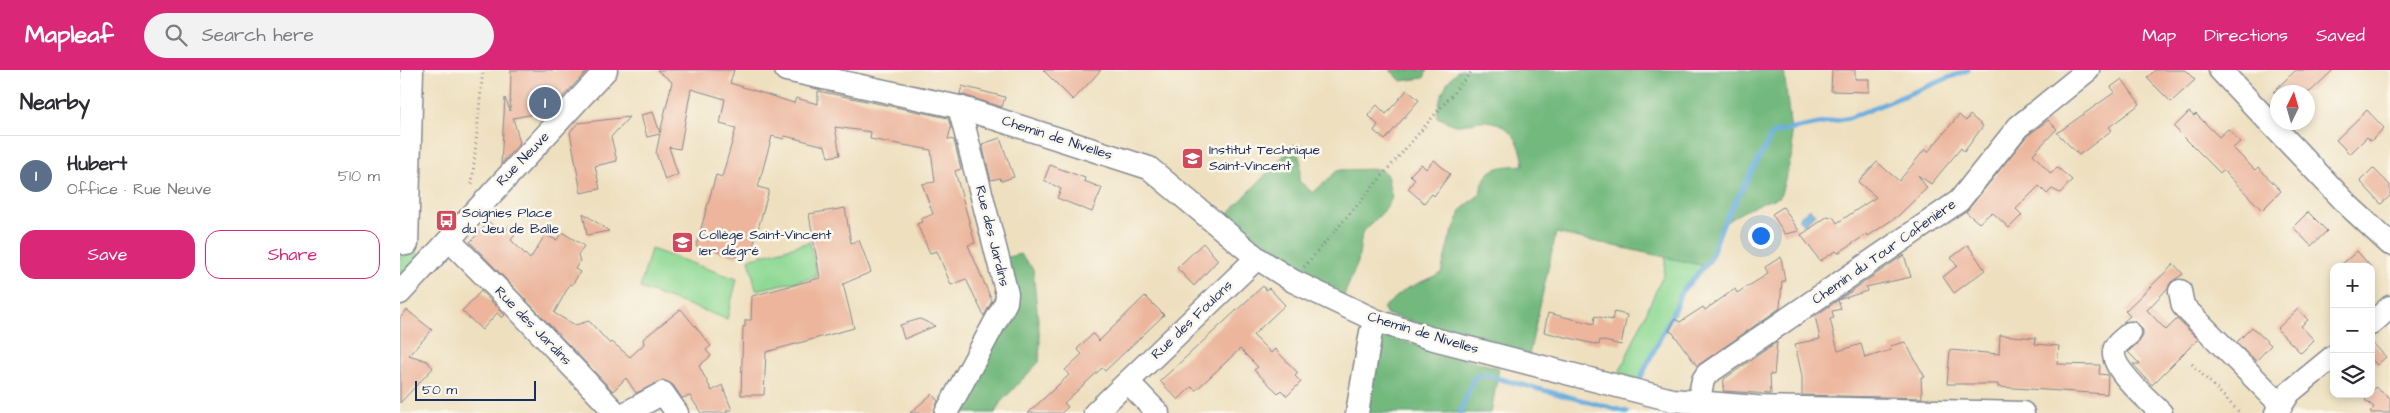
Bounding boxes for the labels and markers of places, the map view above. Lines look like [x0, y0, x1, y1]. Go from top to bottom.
pin: 1 [529, 84, 561, 122]
place label: Institut Technique Saint-Vincent [1209, 140, 1320, 176]
school or university icon: Institut Technique Saint-Vincent [1181, 146, 1205, 170]
place label: Soignies Place du Jeu de Balle [462, 203, 559, 239]
bus stop icon: Soignies Place du Jeu de Balle [434, 209, 458, 233]
place label: Collège Saint-Vincent 1er degré [699, 225, 832, 261]
school or university icon: Collège Saint-Vincent 1er degré [671, 231, 695, 255]

